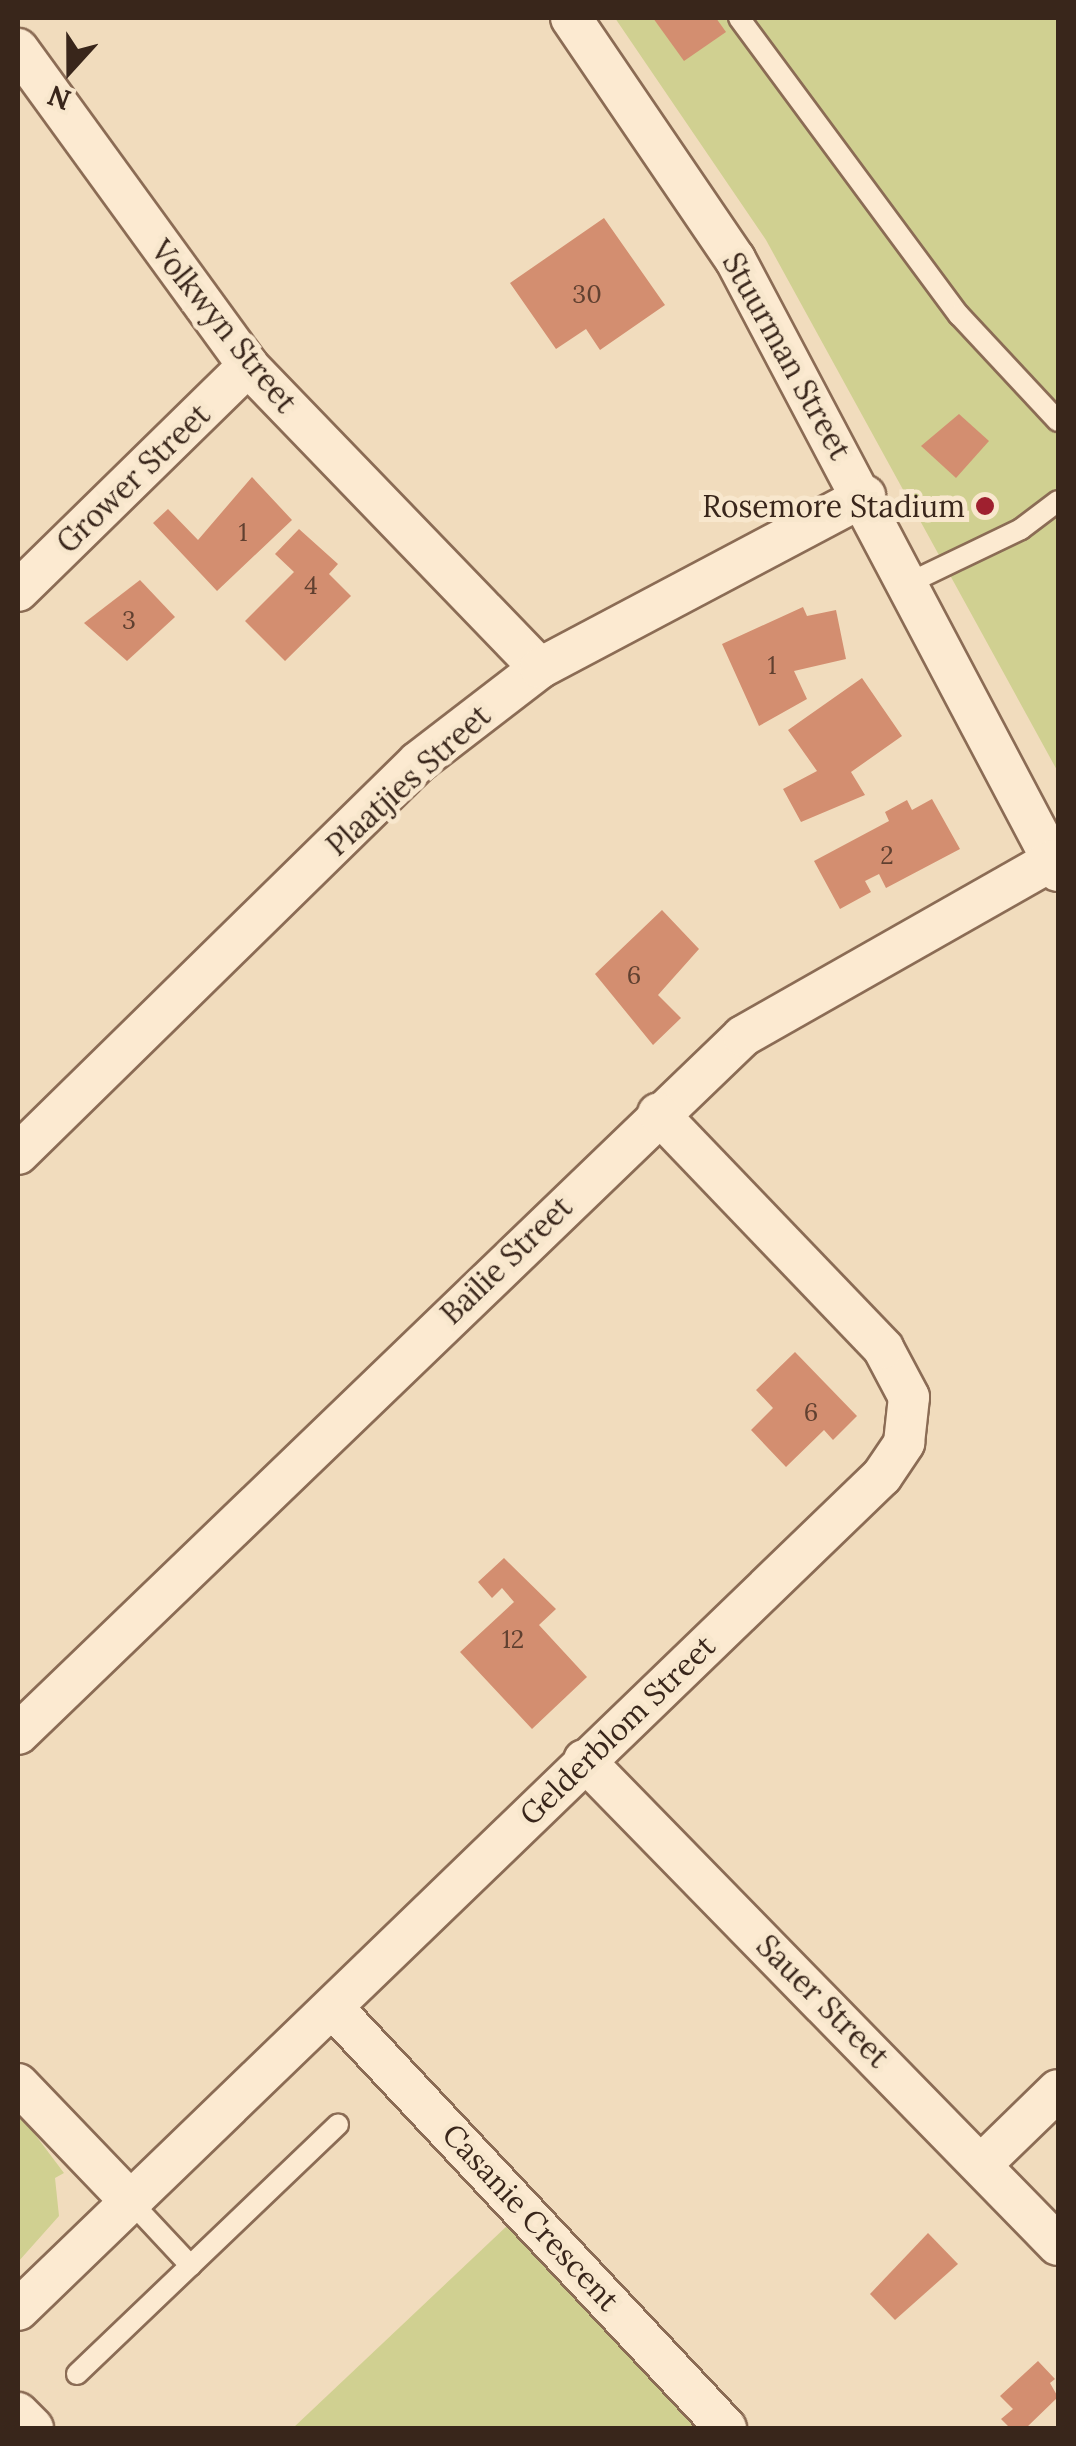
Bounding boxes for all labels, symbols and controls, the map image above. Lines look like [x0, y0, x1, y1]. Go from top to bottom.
north arrow [20, 20, 120, 120]
text: N [43, 77, 76, 119]
street label: Volkwyn Street [144, 233, 304, 419]
street label: Stuurman Street [715, 246, 859, 466]
house number: 30 [572, 279, 602, 309]
street label: Grower Street [49, 396, 217, 560]
place label: Rosemore Stadium [702, 488, 965, 524]
marker: Rosemore Stadium [974, 495, 996, 517]
house number: 1 [238, 517, 248, 547]
house number: 4 [304, 570, 318, 600]
house number: 3 [122, 605, 136, 635]
house number: 1 [767, 650, 777, 680]
street label: Plaatjies Street [319, 697, 497, 863]
house number: 2 [880, 840, 894, 870]
house number: 6 [627, 960, 641, 990]
street label: Bailie Street [433, 1189, 579, 1331]
house number: 6 [804, 1397, 818, 1427]
house number: 12 [502, 1624, 524, 1654]
street label: Gelderblom Street [512, 1628, 722, 1832]
street label: Sauer Street [749, 1927, 897, 2075]
street label: Casanie Crescent [435, 2116, 627, 2318]

